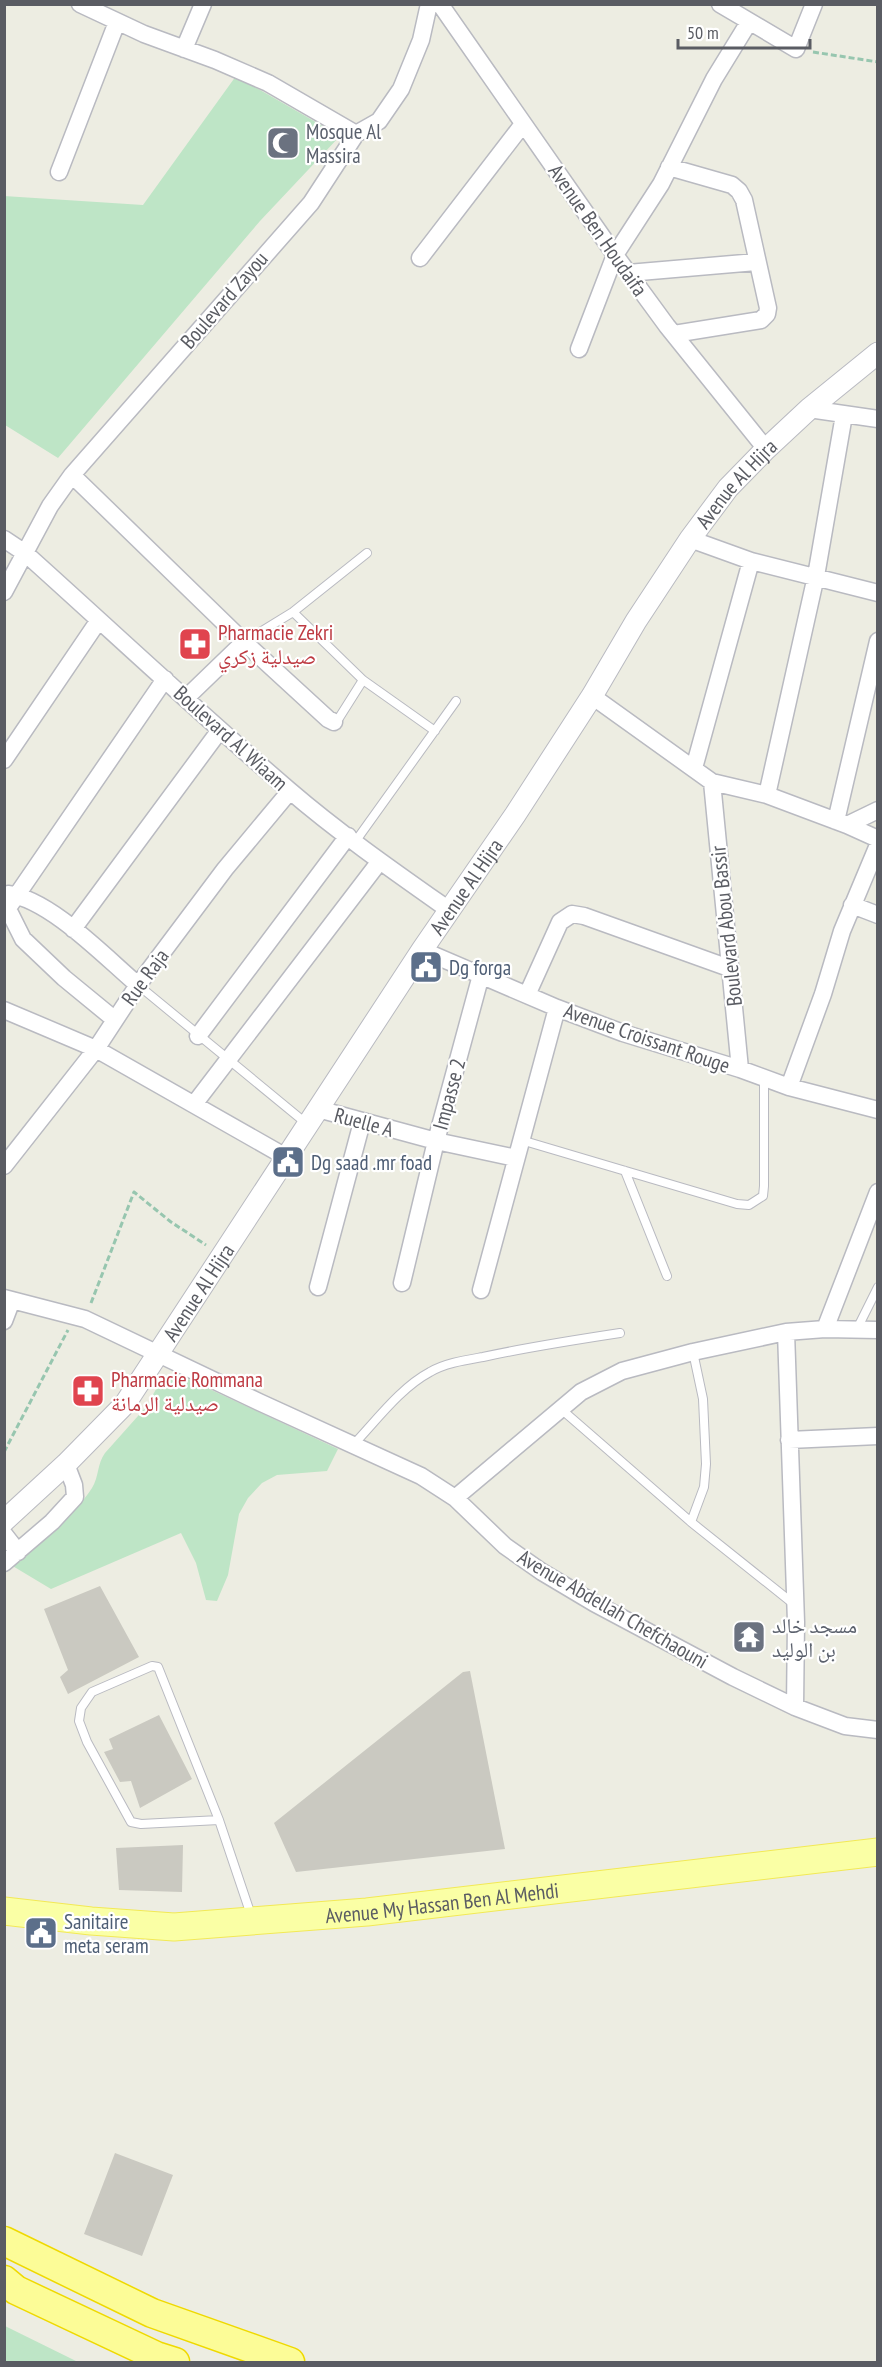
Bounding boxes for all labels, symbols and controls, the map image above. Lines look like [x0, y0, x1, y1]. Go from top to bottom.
scale bar [678, 12, 810, 50]
text: 50 m [687, 21, 719, 44]
place label: Mosque Al Massira [306, 118, 381, 169]
mosque icon: Mosque Al Massira [265, 125, 301, 161]
street label: Avenue Ben Houdaifa [542, 159, 654, 301]
street label: Boulevard Zayou [174, 246, 274, 354]
street label: Avenue Al Hijra [689, 433, 782, 534]
place label: Pharmacie Zekri صيدلية زكري [218, 619, 333, 673]
pharmacy icon: Pharmacie Zekri صيدلية زكري [177, 626, 213, 662]
street label: Boulevard Al Wiaam [168, 680, 294, 796]
street label: Avenue Al Hijra [423, 833, 508, 940]
street label: Boulevard Abou Bassir [704, 844, 748, 1008]
street label: Rue Raja [115, 943, 175, 1011]
public building icon: Dg forga [408, 949, 444, 985]
place label: Dg forga [449, 954, 511, 981]
street label: Avenue Croissant Rouge [561, 997, 733, 1079]
street label: Impasse 2 [427, 1055, 471, 1133]
street label: Ruelle A [331, 1101, 397, 1143]
public building icon: Dg saad .mr foad [270, 1144, 306, 1180]
place label: Dg saad .mr foad [311, 1149, 432, 1176]
street label: Avenue Al Hijra [157, 1238, 240, 1346]
place label: Pharmacie Rommana صيدلية الرمانة [111, 1366, 263, 1417]
pharmacy icon: Pharmacie Rommana صيدلية الرمانة [70, 1373, 106, 1409]
street label: Avenue Abdellah Chefchaouni [513, 1543, 713, 1675]
place label: مسجد خالد بن الوليد [772, 1612, 857, 1663]
temple icon: مسجد خالد بن الوليد [731, 1619, 767, 1655]
street label: Avenue My Hassan Ben Al Mehdi [324, 1876, 560, 1929]
place label: Sanitaire meta seram [64, 1908, 149, 1959]
public building icon: Sanitaire meta seram [23, 1915, 59, 1951]

